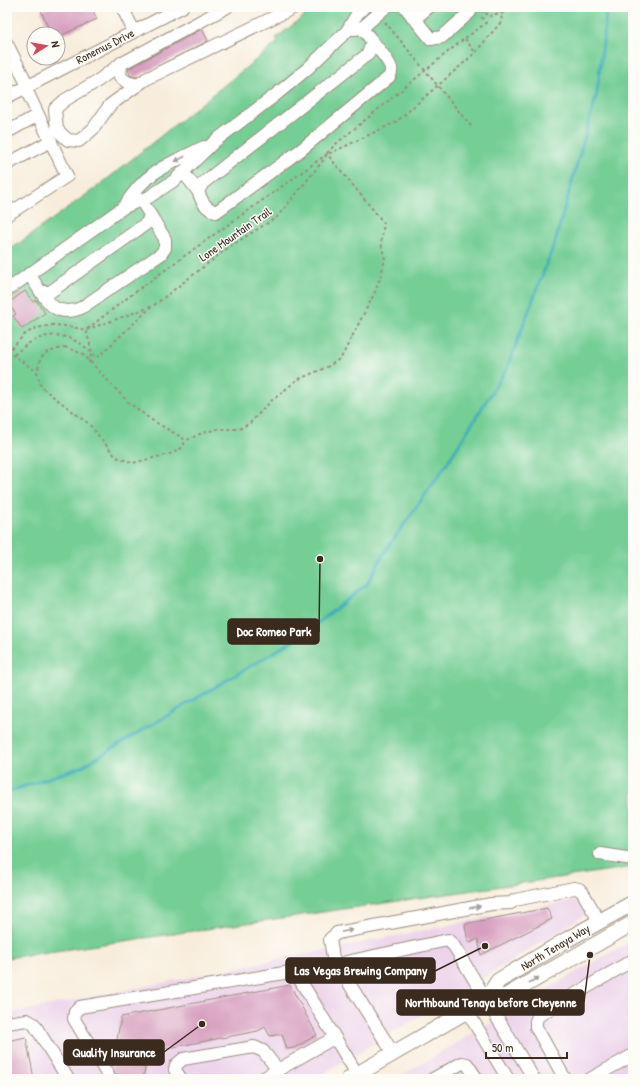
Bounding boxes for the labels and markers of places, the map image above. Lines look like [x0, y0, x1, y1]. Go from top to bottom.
callout: Doc Romeo Park [228, 619, 319, 644]
callout: Las Vegas Brewing Company [286, 958, 435, 983]
callout: Northbound Tenaya before Cheyenne [397, 990, 584, 1015]
callout: Quality Insurance [64, 1040, 164, 1065]

